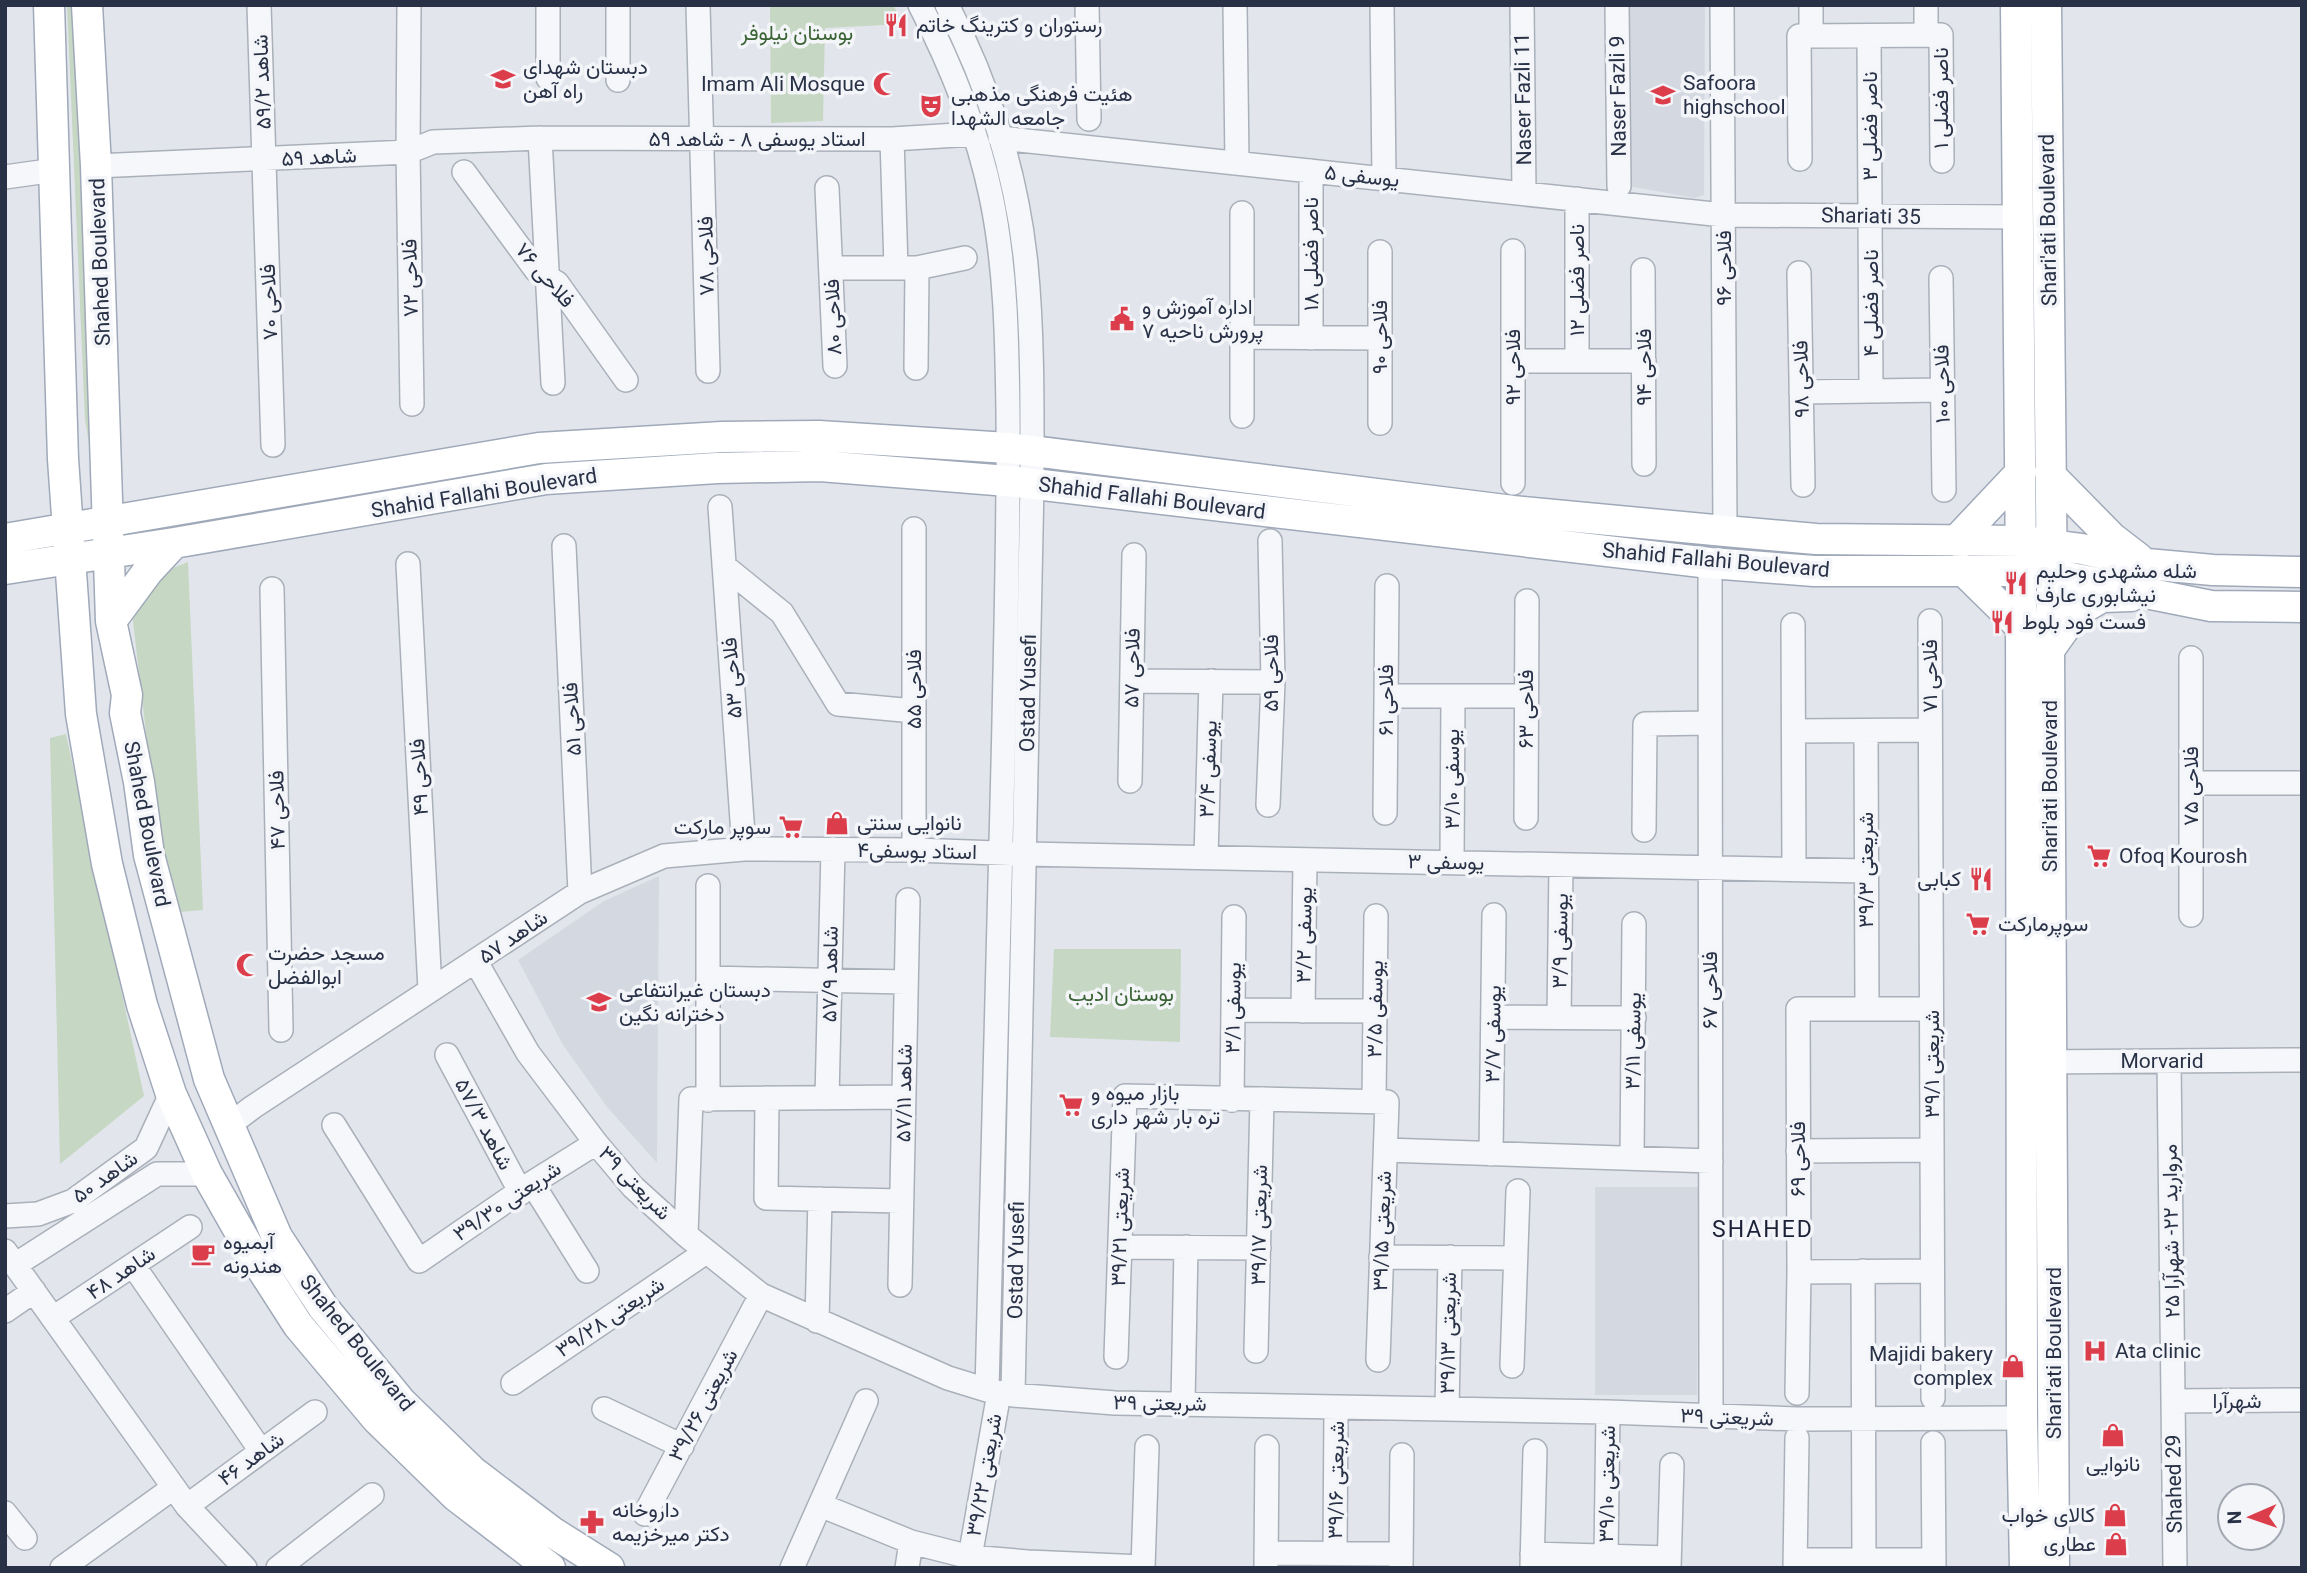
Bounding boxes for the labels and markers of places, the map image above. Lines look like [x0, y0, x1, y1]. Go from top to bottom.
restaurant icon: رستوران و کترینگ خاتم [882, 11, 910, 39]
place label: رستوران و کترینگ خاتم [916, 13, 1102, 39]
place label: دبستان شهدای راه آهن [523, 55, 648, 104]
school or university icon: دبستان شهدای راه آهن [489, 65, 517, 93]
mosque icon: Imam Ali Mosque [871, 70, 899, 98]
place label: Safoora highschool [1683, 71, 1786, 119]
place label: Imam Ali Mosque [701, 72, 865, 96]
school or university icon: Safoora highschool [1649, 81, 1677, 109]
place label: هئیت فرهنگی مذهبی جامعه الشهدا [951, 82, 1133, 131]
theatre icon: هئیت فرهنگی مذهبی جامعه الشهدا [917, 92, 945, 120]
place label: اداره آموزش و پرورش ناحیه ۷ [1142, 295, 1264, 345]
public building icon: اداره آموزش و پرورش ناحیه ۷ [1108, 305, 1136, 333]
place label: شله مشهدی وحلیم نیشابوری عارف [2036, 559, 2197, 608]
restaurant icon: شله مشهدی وحلیم نیشابوری عارف [2002, 569, 2030, 597]
restaurant icon: فست فود بلوط [1988, 608, 2016, 636]
place label: فست فود بلوط [2022, 610, 2146, 635]
shop icon: نانوایی سنتی [823, 809, 851, 837]
place label: نانوایی سنتی [857, 811, 962, 836]
supermarket icon: سوپر مارکت [777, 813, 805, 841]
place label: سوپر مارکت [674, 815, 771, 841]
supermarket icon: Ofoq Kourosh [2085, 842, 2113, 870]
place label: Ofoq Kourosh [2119, 844, 2248, 868]
restaurant icon: کبابی [1967, 865, 1995, 893]
place label: کبابی [1917, 867, 1961, 891]
supermarket icon: سوپرمارکت [1964, 910, 1992, 938]
place label: سوپرمارکت [1998, 912, 2088, 938]
place label: مسجد حضرت ابوالفضل [268, 941, 385, 990]
mosque icon: مسجد حضرت ابوالفضل [234, 951, 262, 979]
place label: دبستان غیرانتفاعی دخترانه نگین [619, 978, 771, 1027]
school or university icon: دبستان غیرانتفاعی دخترانه نگین [585, 988, 613, 1016]
place label: بازار میوه و تره بار شهر داری [1091, 1081, 1220, 1130]
supermarket icon: بازار میوه و تره بار شهر داری [1057, 1091, 1085, 1119]
place label: آبمیوه هندونه [223, 1230, 282, 1279]
cafe icon: آبمیوه هندونه [189, 1240, 217, 1268]
hospital icon: Ata clinic [2081, 1337, 2109, 1365]
place label: Ata clinic [2115, 1339, 2201, 1363]
place label: Majidi bakery complex [1869, 1342, 1993, 1390]
shop icon: Majidi bakery complex [1999, 1352, 2027, 1380]
shop icon: نانوایی [2099, 1421, 2127, 1449]
place label: نانوایی [2086, 1452, 2140, 1477]
place label: داروخانه دکتر میرخزیمه [612, 1498, 730, 1547]
shop icon: کالای خواب [2101, 1501, 2129, 1529]
place label: کالای خواب [2002, 1503, 2095, 1528]
pharmacy icon: داروخانه دکتر میرخزیمه [578, 1508, 606, 1536]
shop icon: عطاری [2102, 1530, 2130, 1558]
place label: عطاری [2043, 1532, 2096, 1557]

